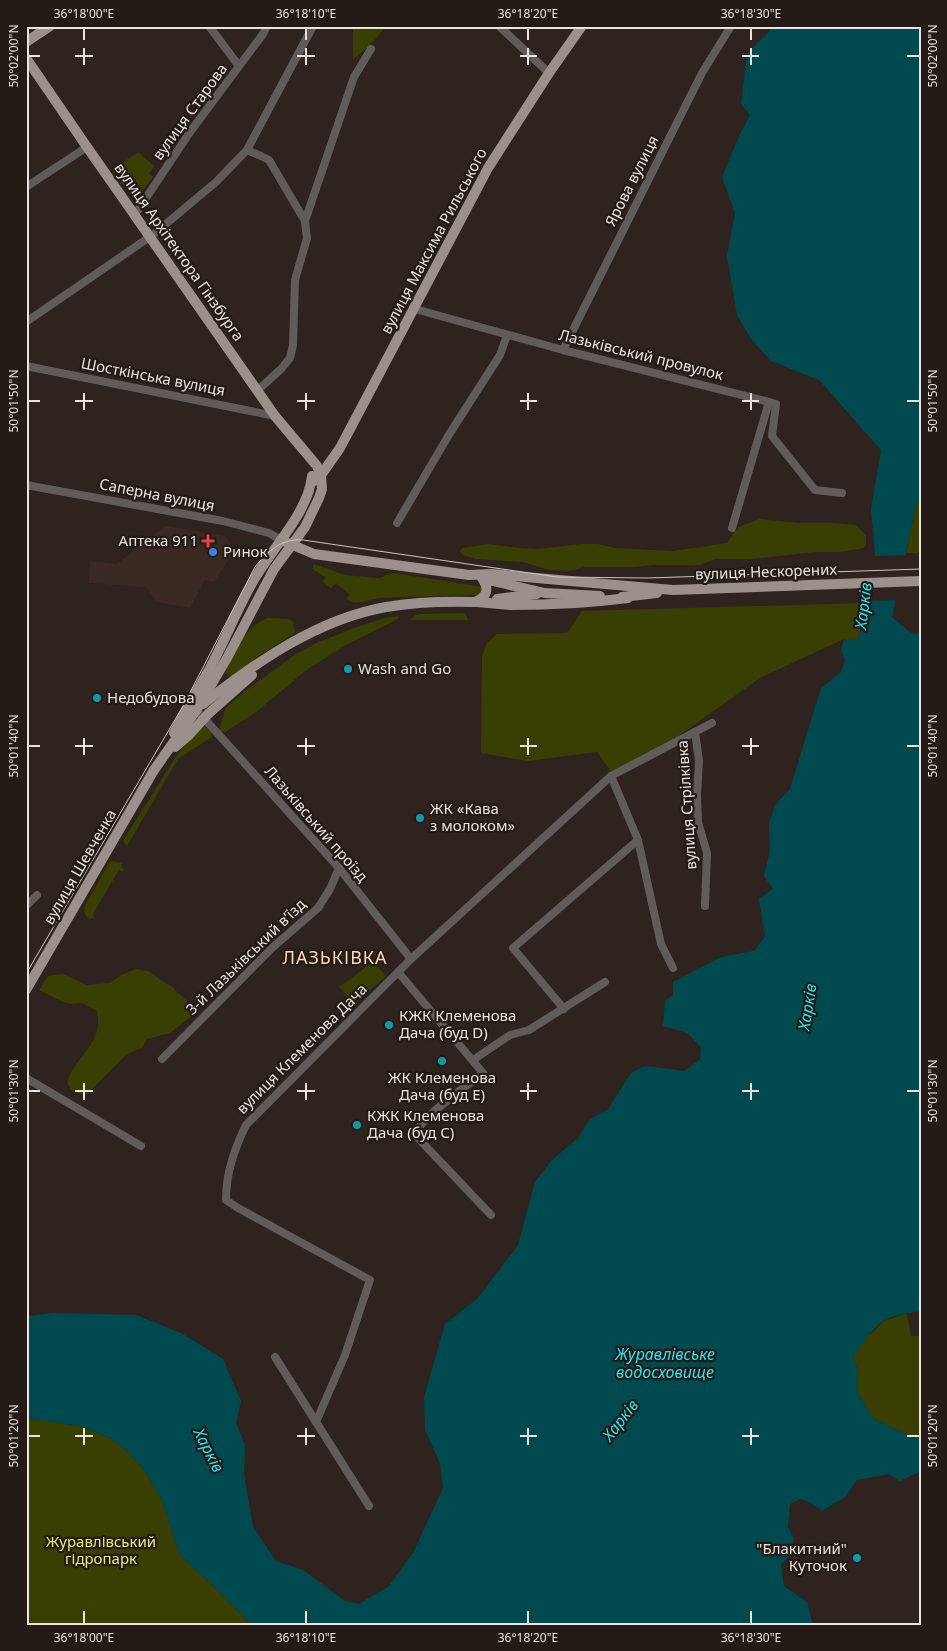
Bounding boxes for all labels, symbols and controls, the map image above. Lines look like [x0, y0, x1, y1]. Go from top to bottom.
text: 36°18'00"E [54, 5, 114, 22]
text: 36°18'10"E [276, 5, 336, 22]
text: 36°18'20"E [498, 5, 558, 22]
text: 36°18'30"E [721, 5, 781, 22]
text: 50°02'00"N [5, 24, 22, 88]
text: 50°02'00"N [924, 24, 941, 88]
street label: вулиця Старова [147, 59, 231, 164]
street label: Ярова вулиця [600, 132, 663, 229]
street label: вулиця Максима Рильського [375, 144, 491, 337]
street label: вулиця Архітектора Гінзбурга [110, 158, 249, 345]
street label: Лазьківський провулок [557, 324, 726, 384]
street label: Шосткінська вулиця [79, 352, 227, 400]
text: 50°01'50"N [5, 369, 22, 433]
text: 50°01'50"N [924, 369, 941, 433]
street label: Саперна вулиця [98, 473, 217, 515]
place label: Аптека 911 [119, 530, 198, 550]
marker: Аптека 911 [202, 535, 214, 547]
place label: Ринок [223, 541, 268, 561]
marker: Ринок [207, 546, 219, 558]
street label: вулиця Нескорених [695, 559, 838, 583]
water label: Харків [849, 581, 877, 632]
place label: Wash and Go [358, 658, 451, 678]
marker: Wash and Go [342, 663, 354, 675]
place label: Недобудова [107, 687, 194, 707]
marker: Недобудова [91, 692, 103, 704]
text: 50°01'40"N [5, 714, 22, 778]
text: 50°01'40"N [924, 714, 941, 778]
street label: вулиця Стрілківка [672, 740, 701, 870]
street label: Лазьківський проїзд [261, 761, 373, 886]
place label: ЖК «Кава з молоком» [430, 798, 515, 835]
street label: вулиця Шевченка [38, 805, 120, 928]
marker: ЖК «Кава з молоком» [414, 812, 426, 824]
street label: 3-й Лазьківський в’їзд [181, 894, 309, 1019]
district label: ЛАЗЬКІВКА [282, 945, 388, 969]
street label: вулиця Клеменова Дача [232, 979, 371, 1118]
water label: Харків [792, 982, 822, 1033]
place label: КЖК Клеменова Дача (буд D) [399, 1005, 516, 1042]
marker: КЖК Клеменова Дача (буд D) [383, 1019, 395, 1031]
marker: ЖК Клеменова Дача (буд Е) [436, 1055, 448, 1067]
text: 50°01'30"N [5, 1059, 22, 1123]
text: 50°01'30"N [924, 1059, 941, 1123]
place label: ЖК Клеменова Дача (буд Е) [388, 1067, 496, 1104]
place label: КЖК Клеменова Дача (буд С) [367, 1105, 484, 1142]
marker: КЖК Клеменова Дача (буд С) [351, 1119, 363, 1131]
water label: Журавлівське водосховище [614, 1343, 715, 1383]
water label: Харків [596, 1395, 643, 1446]
text: 50°01'20"N [5, 1404, 22, 1468]
text: 50°01'20"N [924, 1404, 941, 1468]
water label: Харків [188, 1423, 229, 1476]
park label: Журавлівський гідропарк [46, 1531, 156, 1568]
place label: "Блакитний" Куточок [756, 1538, 847, 1575]
marker: "Блакитний" Куточок [851, 1552, 863, 1564]
text: 36°18'00"E [54, 1629, 114, 1646]
text: 36°18'10"E [276, 1629, 336, 1646]
text: 36°18'20"E [498, 1629, 558, 1646]
text: 36°18'30"E [721, 1629, 781, 1646]

